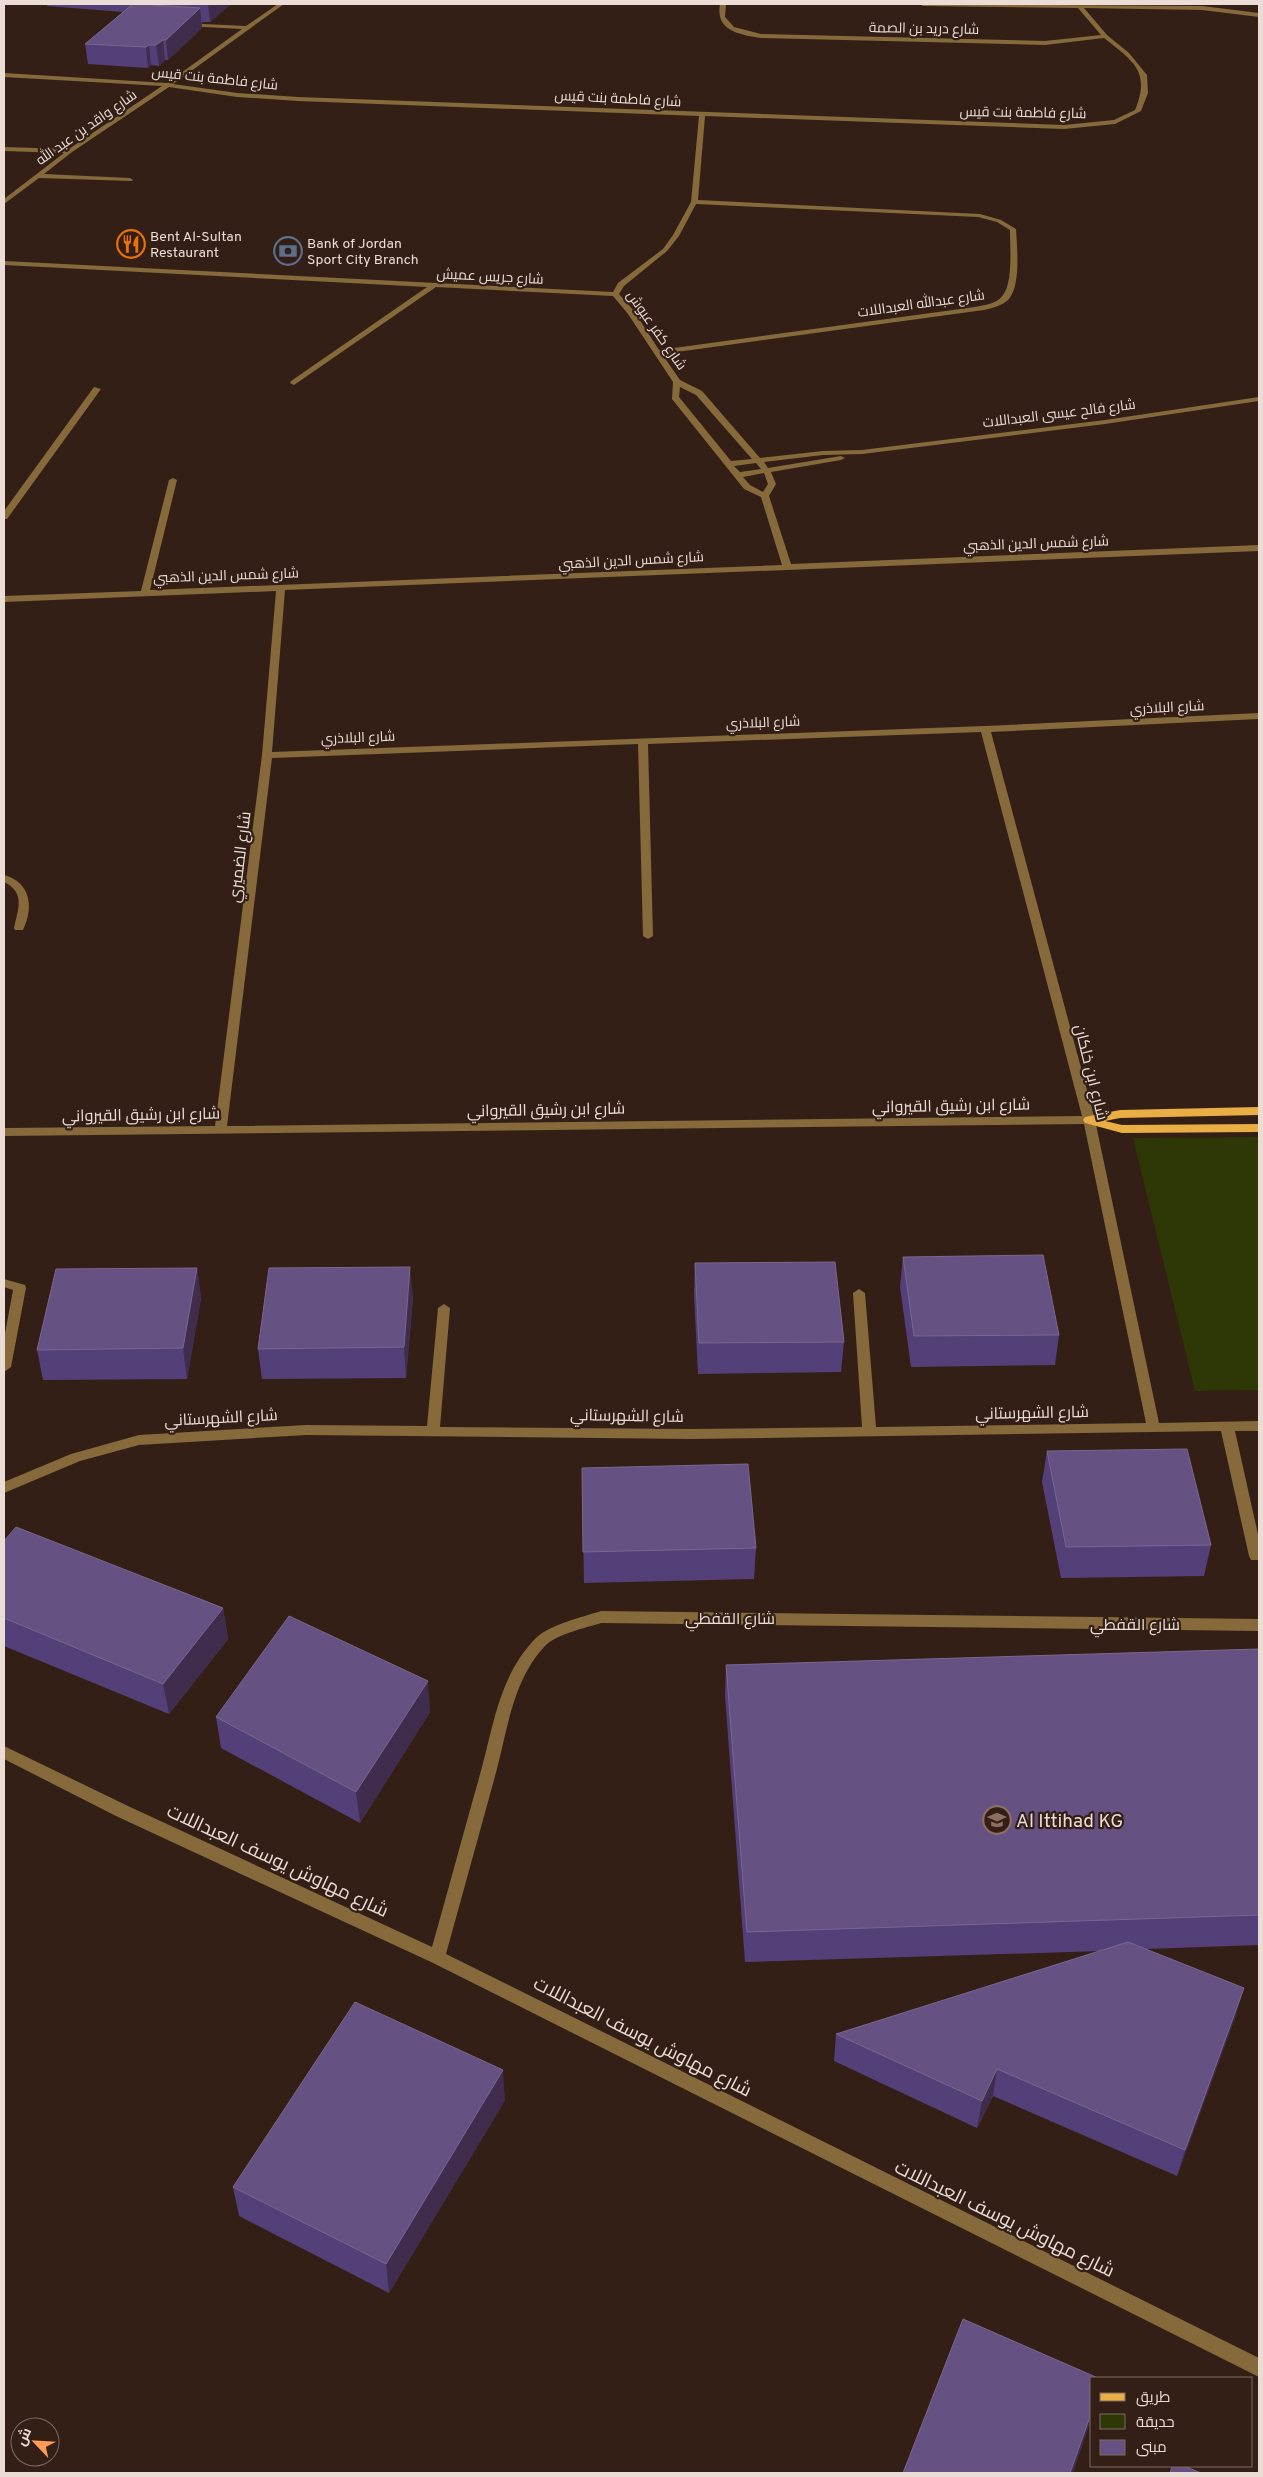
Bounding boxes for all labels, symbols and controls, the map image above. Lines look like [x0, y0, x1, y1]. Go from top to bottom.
street label: شارع دريد بن الصمة [869, 20, 979, 39]
street label: شارع فاطمة بنت قيس [151, 64, 279, 95]
street label: شارع واقد بن عبد الله [32, 85, 141, 169]
street label: شارع فاطمة بنت قيس [554, 88, 682, 111]
street label: شارع فاطمة بنت قيس [959, 104, 1087, 123]
restaurant icon: Bent Al-Sultan Restaurant [116, 229, 146, 259]
place label: Bent Al-Sultan Restaurant [150, 229, 242, 262]
bank icon: Bank of Jordan Sport City Branch [273, 236, 303, 266]
place label: Bank of Jordan Sport City Branch [307, 236, 419, 269]
street label: شارع جريس عميش [436, 266, 544, 289]
street label: شارع عبدالله العبداللات [856, 285, 986, 322]
street label: شارع كفر عبوش [622, 288, 689, 374]
street label: شارع فالح عيسى العبداللات [982, 397, 1137, 432]
street label: شارع شمس الدين الذهبي [963, 533, 1109, 558]
street label: شارع شمس الدين الذهبي [558, 549, 704, 576]
street label: شارع شمس الدين الذهبي [153, 565, 299, 590]
street label: شارع البلاذري [1129, 698, 1205, 721]
street label: شارع البلاذري [726, 714, 801, 735]
street label: شارع البلاذري [321, 729, 396, 750]
street label: شارع الضميري [225, 810, 258, 904]
street label: شارع ابن خلكان [1069, 1023, 1112, 1122]
street label: شارع ابن رشيق القيرواني [872, 1096, 1030, 1120]
street label: شارع ابن رشيق القيرواني [467, 1100, 625, 1124]
street label: شارع ابن رشيق القيرواني [62, 1105, 220, 1129]
street label: شارع الشهرستاني [975, 1403, 1089, 1427]
street label: شارع الشهرستاني [164, 1406, 278, 1434]
street label: شارع الشهرستاني [570, 1406, 684, 1430]
street label: شارع القفطي [685, 1610, 775, 1632]
street label: شارع القفطي [1090, 1616, 1180, 1638]
street label: شارع مهاوش يوسف العبداللات [162, 1800, 392, 1924]
school or university icon: Al Ittihad KG [982, 1805, 1012, 1835]
place label: Al Ittihad KG [1016, 1810, 1123, 1834]
street label: شارع مهاوش يوسف العبداللات [529, 1972, 755, 2103]
street label: شارع مهاوش يوسف العبداللات [890, 2156, 1118, 2284]
legend [1090, 2377, 1253, 2467]
text: طريق [1136, 2389, 1170, 2408]
text: حديقة [1136, 2414, 1175, 2433]
north arrow [10, 2417, 60, 2467]
text: ش [12, 2425, 36, 2449]
text: مبنى [1136, 2439, 1167, 2458]

